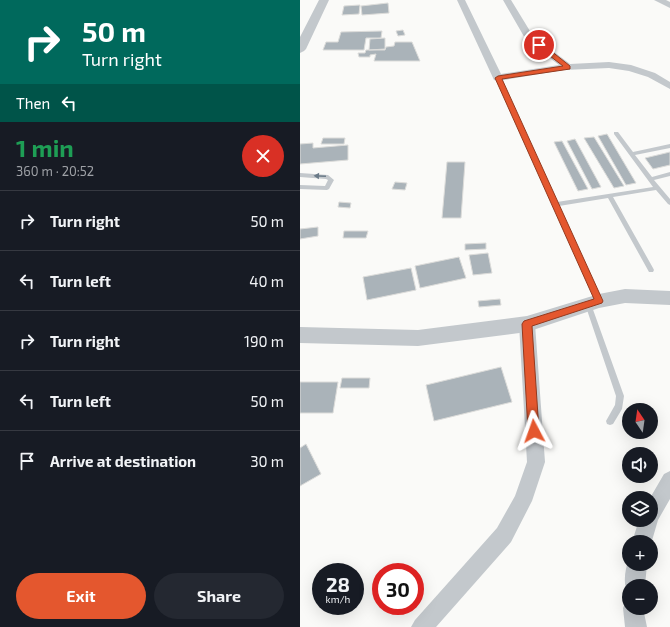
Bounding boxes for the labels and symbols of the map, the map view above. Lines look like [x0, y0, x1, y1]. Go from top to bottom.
pin [522, 28, 556, 62]
one-way arrow [314, 173, 326, 180]
north arrow [622, 403, 658, 439]
position arrow [513, 410, 555, 452]
speed limit sign: 30 [372, 563, 424, 615]

